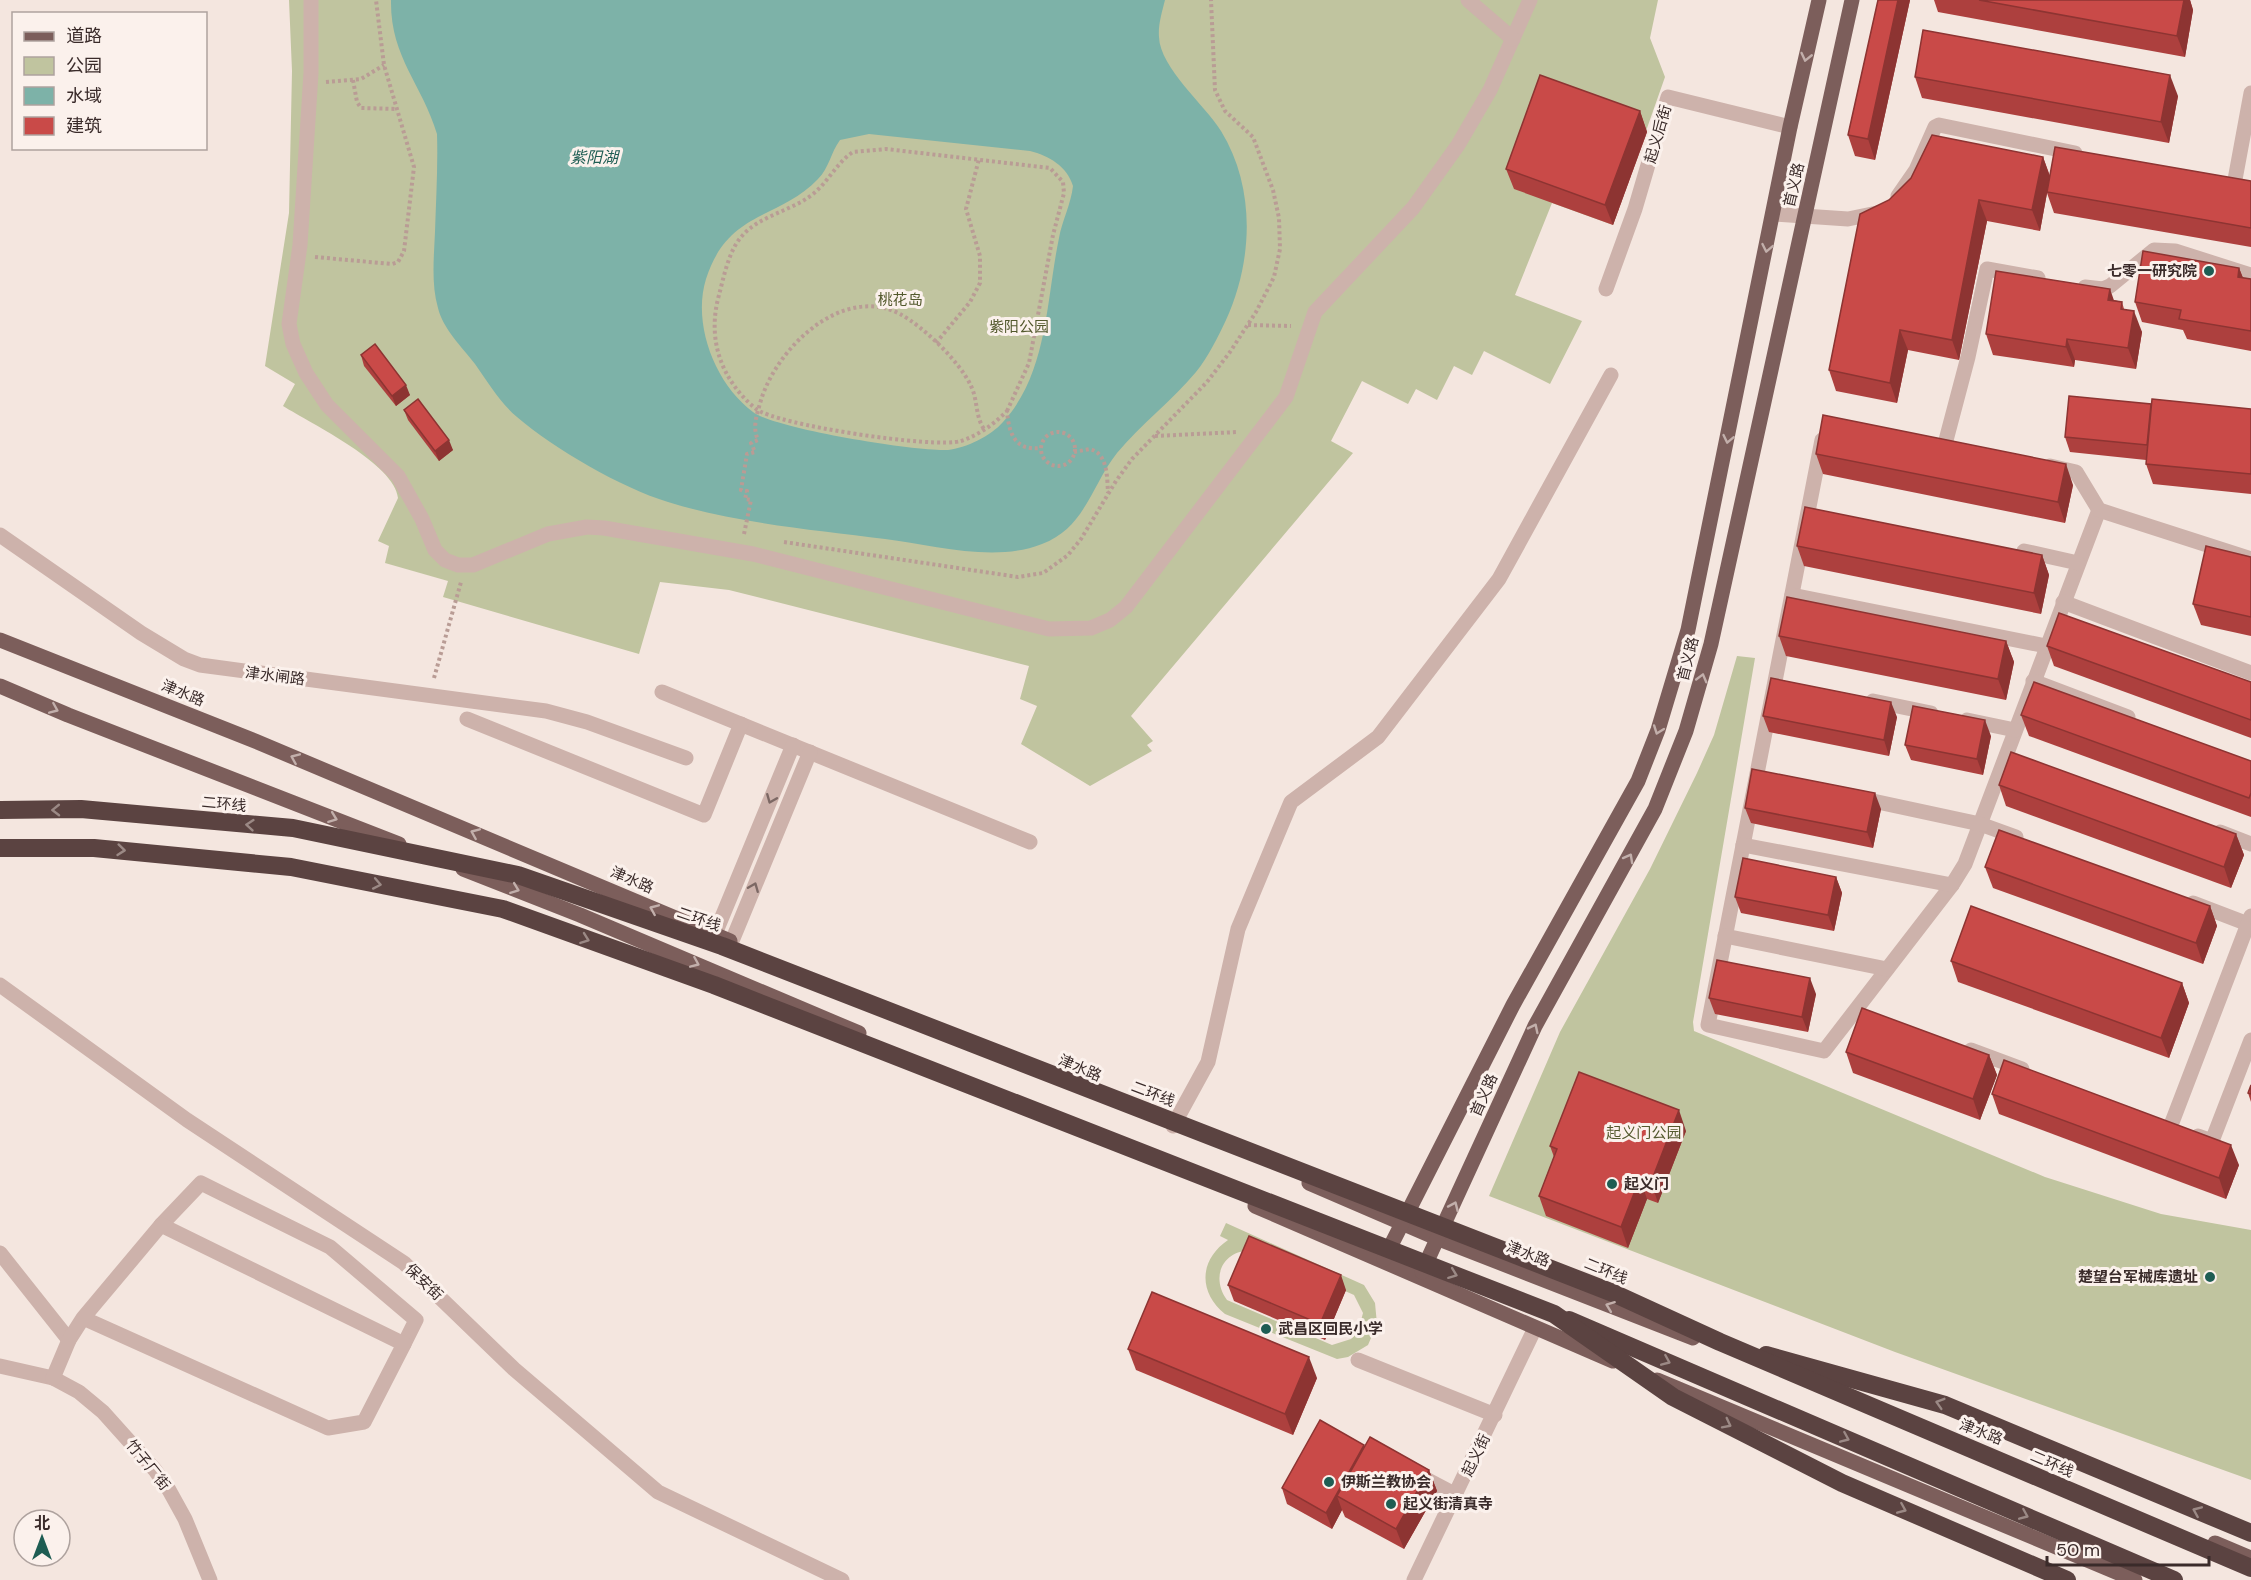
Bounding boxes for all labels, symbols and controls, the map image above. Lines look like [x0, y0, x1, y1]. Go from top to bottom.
legend [12, 12, 207, 150]
text: 道路 [66, 24, 102, 48]
one-way arrow [1801, 52, 1814, 62]
text: 公园 [66, 54, 102, 78]
text: 水域 [66, 84, 102, 108]
street label: 起义后街 [1640, 102, 1676, 167]
text: 建筑 [66, 114, 102, 138]
water label: 紫阳湖 [570, 147, 621, 168]
street label: 首义路 [1779, 161, 1809, 209]
one-way arrow [1761, 243, 1774, 253]
place label: 七零一研究院 [2107, 261, 2197, 281]
marker: 七零一研究院 [2202, 264, 2216, 278]
park label: 桃花岛 [877, 290, 923, 310]
park label: 紫阳公园 [989, 317, 1049, 337]
one-way arrow [1722, 434, 1735, 444]
street label: 首义路 [1673, 635, 1703, 683]
street label: 津水闸路 [244, 662, 306, 690]
one-way arrow [1695, 673, 1708, 683]
street label: 津水路 [158, 675, 208, 711]
one-way arrow [47, 702, 58, 714]
one-way arrow [1652, 725, 1665, 735]
one-way arrow [290, 753, 301, 765]
street label: 二环线 [201, 792, 247, 816]
one-way arrow [766, 793, 778, 804]
one-way arrow [52, 803, 61, 816]
one-way arrow [327, 811, 338, 824]
one-way arrow [246, 818, 255, 831]
one-way arrow [470, 829, 481, 841]
one-way arrow [117, 844, 126, 856]
one-way arrow [1621, 853, 1633, 864]
street label: 津水路 [607, 862, 657, 898]
one-way arrow [372, 877, 382, 890]
one-way arrow [509, 882, 519, 895]
one-way arrow [747, 883, 759, 894]
street label: 二环线 [674, 902, 724, 936]
one-way arrow [650, 904, 661, 916]
one-way arrow [579, 931, 590, 944]
one-way arrow [689, 956, 700, 968]
one-way arrow [1527, 1024, 1539, 1035]
street label: 津水路 [1055, 1050, 1105, 1086]
street label: 首义路 [1466, 1070, 1502, 1120]
street label: 二环线 [1128, 1077, 1178, 1111]
park label: 起义门公园 [1605, 1123, 1682, 1143]
place label: 起义门 [1624, 1174, 1669, 1194]
marker: 起义门 [1605, 1177, 1619, 1191]
one-way arrow [1447, 1201, 1459, 1212]
street label: 津水路 [1503, 1237, 1553, 1271]
street label: 二环线 [1581, 1253, 1631, 1289]
street label: 保安街 [401, 1259, 447, 1305]
one-way arrow [1446, 1267, 1457, 1279]
place label: 楚望台军械库遗址 [2078, 1267, 2198, 1287]
marker: 楚望台军械库遗址 [2203, 1270, 2217, 1284]
one-way arrow [1605, 1301, 1616, 1313]
place label: 武昌区回民小学 [1278, 1319, 1383, 1339]
marker: 武昌区回民小学 [1259, 1322, 1273, 1336]
one-way arrow [1660, 1354, 1671, 1366]
one-way arrow [1935, 1398, 1946, 1411]
street label: 津水路 [1956, 1415, 2006, 1449]
one-way arrow [1720, 1417, 1731, 1429]
street label: 起义街 [1457, 1430, 1495, 1481]
one-way arrow [1839, 1431, 1850, 1443]
street label: 竹子厂街 [121, 1435, 175, 1495]
street label: 二环线 [2027, 1446, 2077, 1482]
place label: 伊斯兰教协会 [1341, 1472, 1431, 1492]
marker: 伊斯兰教协会 [1322, 1475, 1336, 1489]
place label: 起义街清真寺 [1403, 1494, 1493, 1514]
marker: 起义街清真寺 [1384, 1497, 1398, 1511]
one-way arrow [1896, 1502, 1907, 1514]
one-way arrow [2192, 1506, 2203, 1518]
north arrow [12, 1508, 72, 1568]
one-way arrow [2018, 1508, 2029, 1520]
text: 北 [34, 1513, 50, 1534]
scale bar [2047, 1529, 2209, 1567]
text: 50 m [2056, 1538, 2100, 1562]

